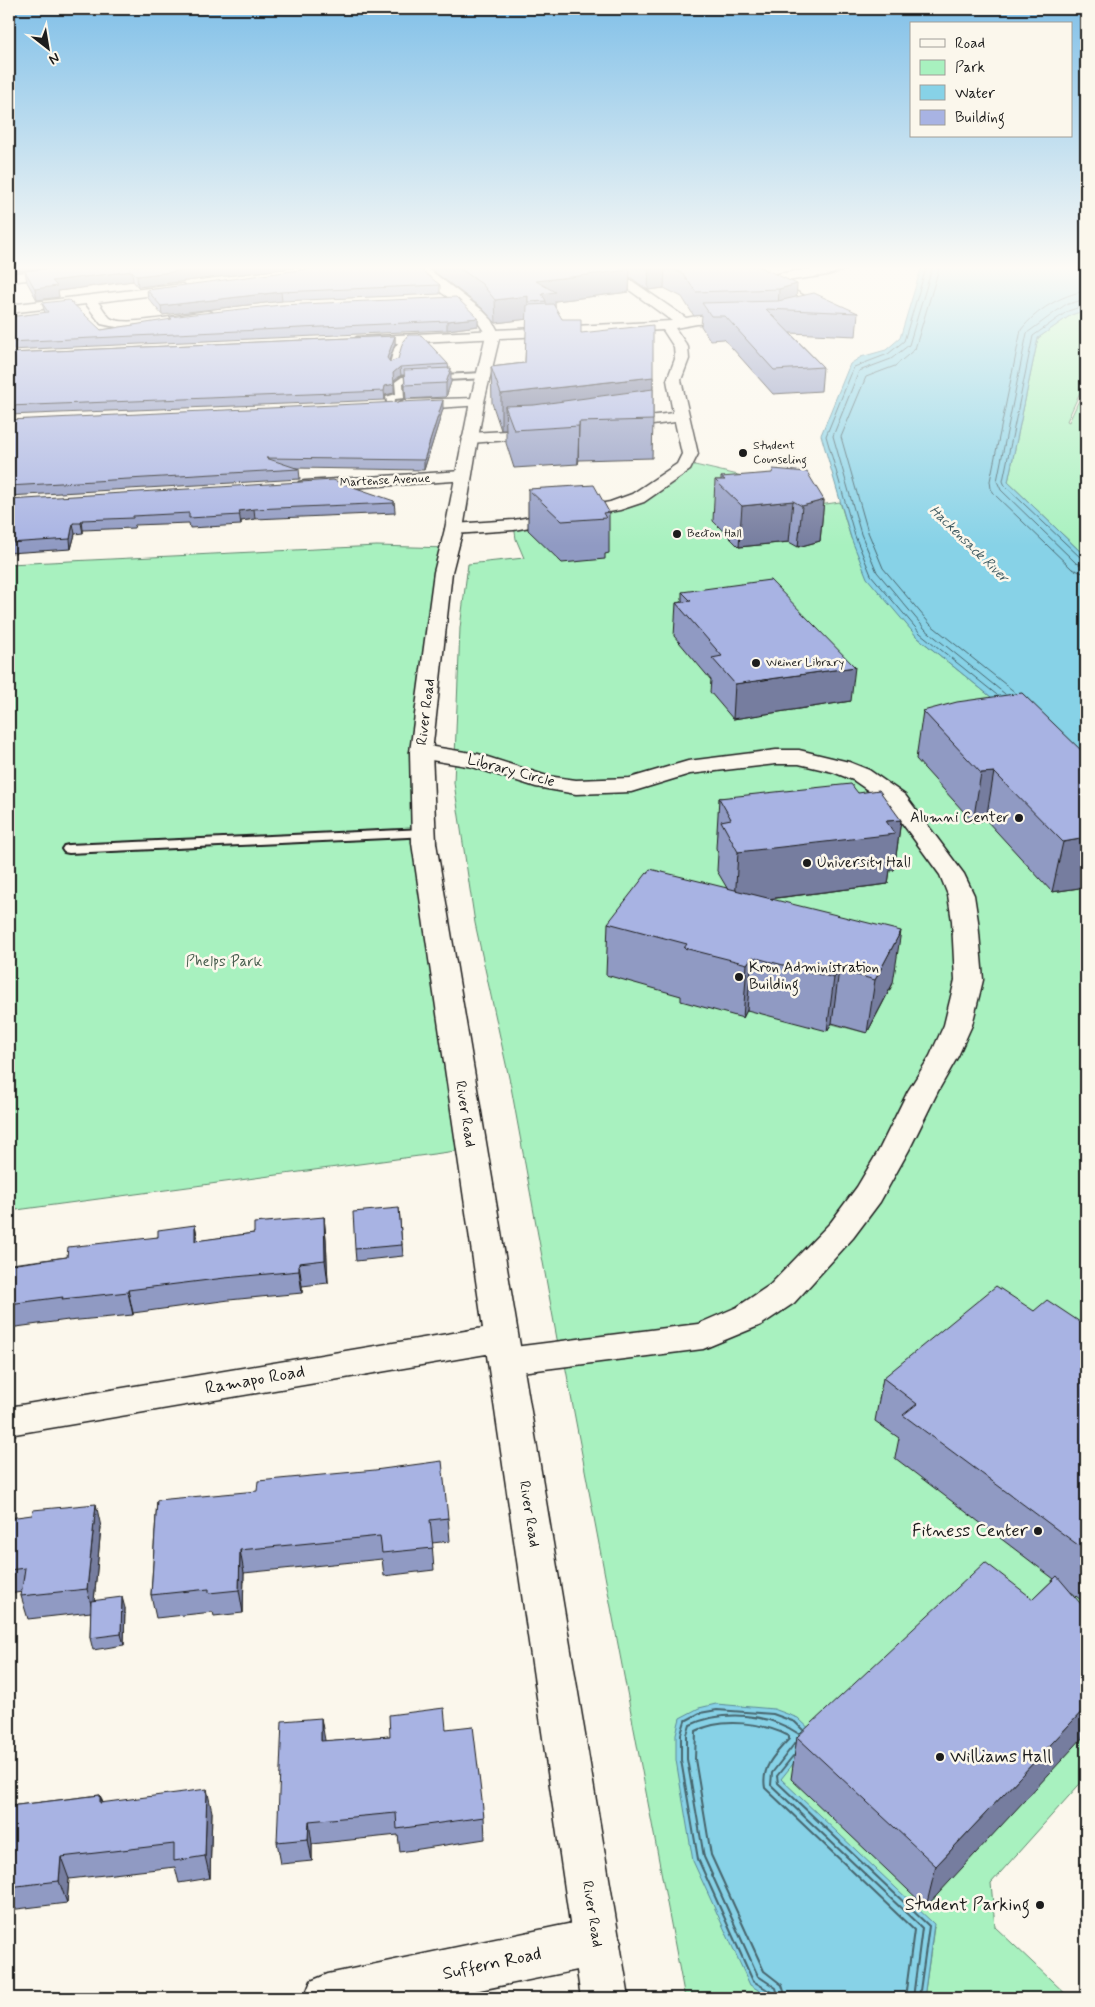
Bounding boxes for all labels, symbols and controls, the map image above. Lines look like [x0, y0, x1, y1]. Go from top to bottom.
north arrow [22, 22, 72, 72]
legend [910, 22, 1072, 138]
text: Road [955, 34, 985, 54]
text: N [46, 48, 63, 68]
text: Park [955, 58, 985, 78]
text: Water [955, 84, 995, 104]
text: Building [955, 108, 1005, 129]
place label: Student Counseling [753, 438, 807, 469]
marker: Student Counseling [737, 447, 749, 459]
street label: Martense Avenue [339, 471, 431, 491]
water label: Hackensack River [926, 502, 1014, 588]
place label: Becton Hall [687, 526, 742, 542]
marker: Becton Hall [671, 528, 683, 540]
place label: Weiner Library [766, 655, 845, 671]
marker: Weiner Library [750, 657, 762, 669]
street label: River Road [412, 677, 440, 747]
street label: Library Circle [465, 750, 557, 792]
place label: Alumni Center [910, 808, 1009, 828]
marker: Alumni Center [1013, 812, 1025, 824]
place label: University Hall [817, 853, 910, 873]
marker: University Hall [801, 857, 813, 869]
park label: Phelps Park [186, 952, 263, 972]
place label: Kron Administration Building [749, 958, 879, 996]
marker: Kron Administration Building [733, 971, 745, 983]
street label: River Road [450, 1079, 480, 1149]
street label: Ramapo Road [203, 1359, 307, 1401]
street label: River Road [514, 1479, 544, 1549]
place label: Fitness Center [912, 1519, 1029, 1543]
marker: Fitness Center [1032, 1525, 1044, 1537]
place label: Williams Hall [950, 1745, 1052, 1769]
marker: Williams Hall [934, 1751, 946, 1763]
street label: River Road [577, 1879, 607, 1949]
place label: Student Parking [905, 1893, 1030, 1919]
marker: Student Parking [1034, 1899, 1046, 1911]
street label: Suffern Road [440, 1942, 544, 1986]

